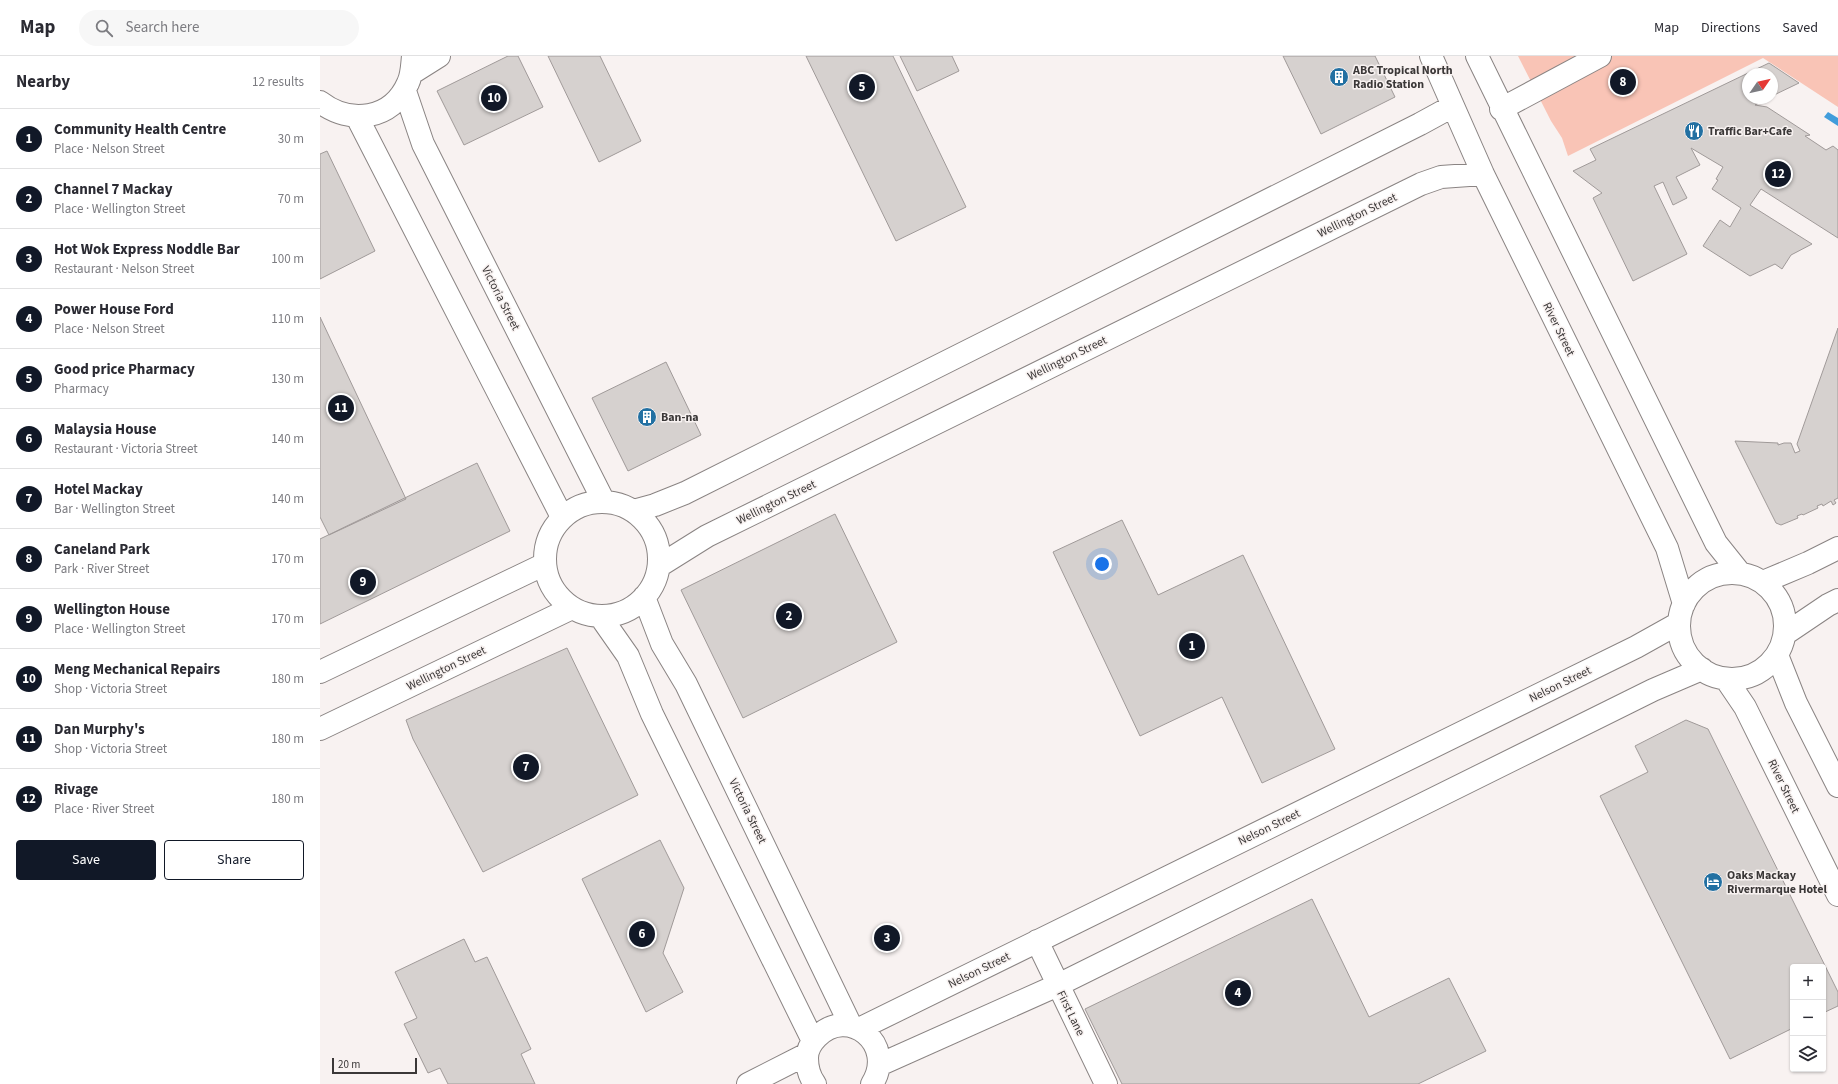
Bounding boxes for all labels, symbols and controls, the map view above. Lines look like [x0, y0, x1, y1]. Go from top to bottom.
search box [79, 10, 359, 46]
text: Map [20, 14, 55, 41]
icon: search [93, 17, 115, 39]
text: Search here [125, 17, 199, 38]
text: Map [1654, 18, 1679, 38]
text: Directions [1701, 18, 1760, 38]
text: Saved [1782, 18, 1818, 38]
place label: ABC Tropical North Radio Station [1352, 62, 1453, 93]
building icon: ABC Tropical North Radio Station [1328, 66, 1350, 88]
pin: 8 [1610, 67, 1636, 97]
north arrow [1742, 68, 1778, 104]
text: Nearby [16, 70, 70, 94]
pin: 5 [849, 72, 875, 102]
text: 12 results [252, 73, 304, 91]
pin: 10 [481, 83, 507, 113]
text: Community Health Centre [54, 119, 226, 140]
restaurant icon: Traffic Bar+Cafe [1683, 120, 1705, 142]
place label: Traffic Bar+Cafe [1708, 123, 1792, 140]
text: 1 [26, 130, 32, 148]
text: 30 m [278, 130, 304, 148]
text: Place · Nelson Street [54, 140, 165, 158]
pin: 12 [1765, 159, 1791, 189]
text: Channel 7 Mackay [54, 179, 173, 200]
street label: Wellington Street [1315, 189, 1400, 242]
text: 2 [26, 190, 32, 208]
text: 70 m [278, 190, 304, 208]
text: Place · Wellington Street [54, 200, 185, 218]
text: Hot Wok Express Noddle Bar [54, 239, 240, 260]
text: 3 [26, 250, 32, 268]
text: 100 m [271, 250, 304, 268]
text: Restaurant · Nelson Street [54, 260, 194, 278]
street label: Victoria Street [477, 263, 524, 334]
text: Power House Ford [54, 299, 174, 320]
street label: River Street [1538, 299, 1579, 359]
text: 4 [26, 310, 32, 328]
text: 110 m [271, 310, 304, 328]
text: Place · Nelson Street [54, 320, 165, 338]
street label: Wellington Street [1025, 332, 1110, 385]
text: Good price Pharmacy [54, 359, 195, 380]
text: 5 [26, 370, 32, 388]
text: 130 m [271, 370, 304, 388]
text: Pharmacy [54, 380, 109, 398]
pin: 11 [328, 393, 354, 423]
building icon: Ban-na [636, 406, 658, 428]
place label: Ban-na [661, 409, 699, 426]
text: Malaysia House [54, 419, 156, 440]
text: 6 [26, 430, 32, 448]
text: 140 m [271, 430, 304, 448]
text: Restaurant · Victoria Street [54, 440, 198, 458]
street label: Wellington Street [734, 476, 819, 529]
text: Hotel Mackay [54, 479, 143, 500]
text: 7 [26, 490, 32, 508]
text: 140 m [271, 490, 304, 508]
text: Bar · Wellington Street [54, 500, 175, 518]
text: Caneland Park [54, 539, 150, 560]
text: 8 [26, 550, 32, 568]
text: 170 m [271, 550, 304, 568]
your location [1092, 554, 1112, 574]
text: Park · River Street [54, 560, 150, 578]
pin: 9 [350, 567, 376, 597]
text: Wellington House [54, 599, 170, 620]
pin: 2 [776, 601, 802, 631]
text: 9 [26, 610, 32, 628]
text: 170 m [271, 610, 304, 628]
text: Place · Wellington Street [54, 620, 185, 638]
pin: 1 [1179, 631, 1205, 661]
street label: Wellington Street [404, 642, 489, 695]
text: Meng Mechanical Repairs [54, 659, 220, 680]
street label: Nelson Street [1526, 662, 1594, 707]
text: 10 [22, 670, 36, 688]
text: 180 m [271, 670, 304, 688]
text: Shop · Victoria Street [54, 680, 167, 698]
text: Dan Murphy's [54, 719, 145, 740]
text: 11 [22, 730, 36, 748]
text: 180 m [271, 730, 304, 748]
text: Shop · Victoria Street [54, 740, 167, 758]
pin: 7 [513, 752, 539, 782]
street label: River Street [1763, 756, 1804, 816]
street label: Victoria Street [724, 776, 771, 847]
text: Rivage [54, 779, 98, 800]
text: 12 [22, 790, 36, 808]
text: 180 m [271, 790, 304, 808]
text: Place · River Street [54, 800, 155, 818]
street label: Nelson Street [1235, 805, 1303, 850]
button: Save [16, 840, 156, 880]
button: Share [164, 840, 304, 880]
place label: Oaks Mackay Rivermarque Hotel [1727, 867, 1827, 898]
hotel icon: Oaks Mackay Rivermarque Hotel [1702, 871, 1724, 893]
pin: 6 [629, 919, 655, 949]
pin: 3 [874, 923, 900, 953]
street label: Nelson Street [945, 948, 1013, 993]
map controls [1790, 964, 1826, 1072]
button: + [1790, 964, 1826, 1000]
pin: 4 [1225, 978, 1251, 1008]
street label: First Lane [1052, 988, 1089, 1039]
button: − [1790, 1000, 1826, 1036]
button: layers [1790, 1036, 1826, 1072]
scale bar [332, 1056, 417, 1075]
text: 20 m [338, 1057, 360, 1072]

